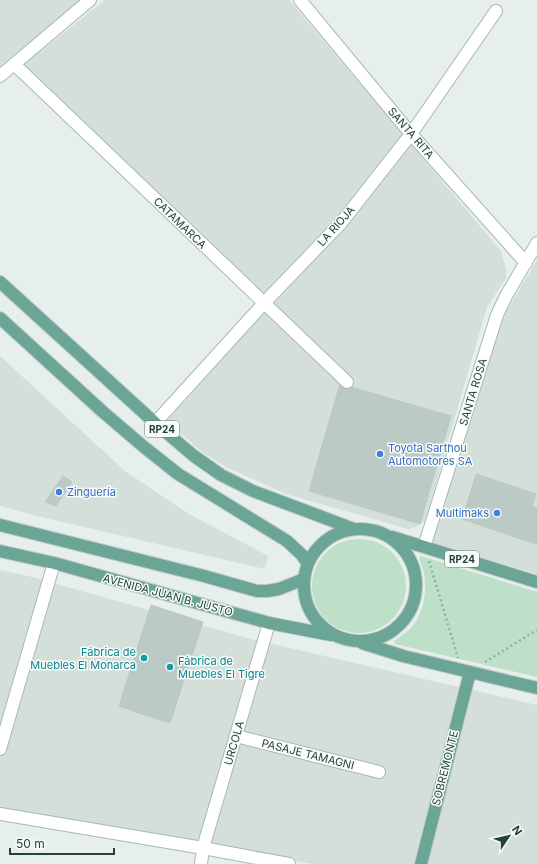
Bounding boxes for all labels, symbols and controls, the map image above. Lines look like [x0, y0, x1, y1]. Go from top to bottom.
street label: SANTA RITA [385, 104, 437, 162]
street label: CATAMARCA [151, 194, 210, 252]
street label: LA RIOJA [314, 203, 358, 249]
street label: SANTA ROSA [456, 356, 490, 427]
road number: RP24 [145, 421, 179, 437]
place label: Toyota Sarthou Automotores SA [388, 441, 473, 468]
marker: Toyota Sarthou Automotores SA [375, 449, 385, 459]
place label: Zinguería [67, 485, 116, 499]
marker: Zinguería [54, 487, 64, 497]
place label: Multimaks [436, 506, 489, 520]
marker: Multimaks [492, 508, 502, 518]
road number: RP24 [445, 551, 479, 567]
street label: AVENIDA JUAN B. JUSTO [102, 571, 234, 619]
place label: Fábrica de Muebles El Monarca [30, 645, 136, 672]
marker: Fábrica de Muebles El Monarca [139, 653, 149, 663]
place label: Fábrica de Muebles El Tigre [178, 654, 265, 681]
marker: Fábrica de Muebles El Tigre [165, 662, 175, 672]
street label: URCOLA [221, 719, 247, 767]
street label: SOBREMONTE [429, 729, 461, 807]
street label: PASAJE TAMAGNI [260, 736, 356, 772]
north arrow [489, 816, 529, 856]
text: N [509, 823, 525, 838]
scale bar [10, 830, 114, 856]
text: 50 m [16, 836, 45, 851]

